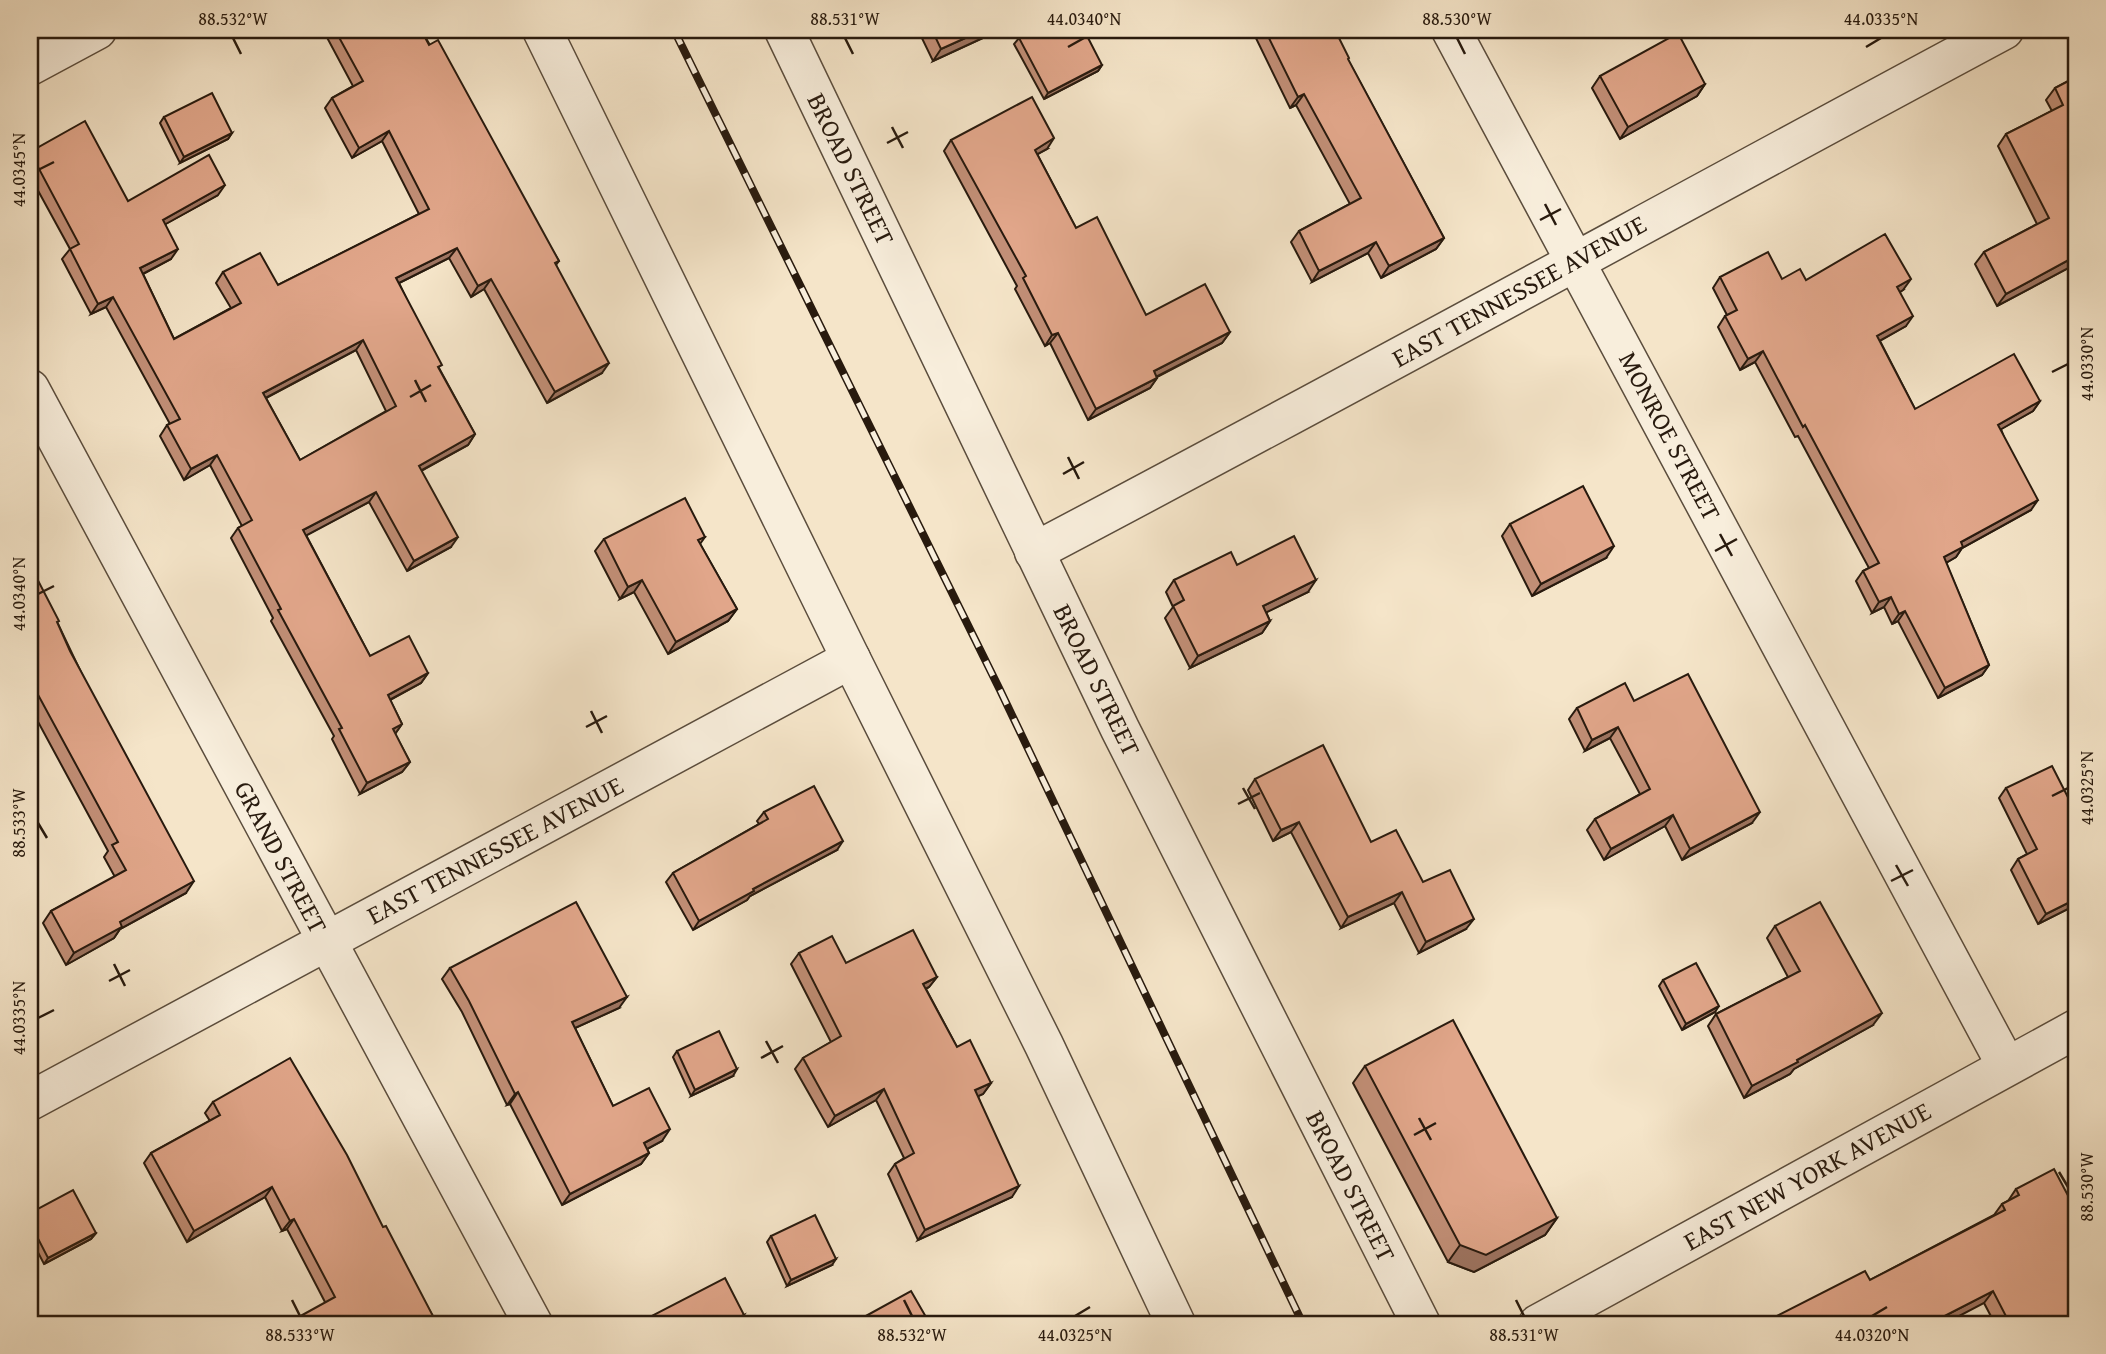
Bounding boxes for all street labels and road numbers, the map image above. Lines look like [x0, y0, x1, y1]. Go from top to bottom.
street label: BROAD STREET [798, 86, 905, 252]
street label: EAST TENNESSEE AVENUE [1384, 204, 1653, 377]
street label: MONROE STREET [1609, 344, 1732, 528]
street label: BROAD STREET [1044, 597, 1151, 763]
street label: EAST TENNESSEE AVENUE [360, 765, 630, 934]
street label: GRAND STREET [225, 774, 338, 940]
street label: EAST NEW YORK AVENUE [1676, 1091, 1938, 1260]
street label: BROAD STREET [1297, 1103, 1407, 1269]

